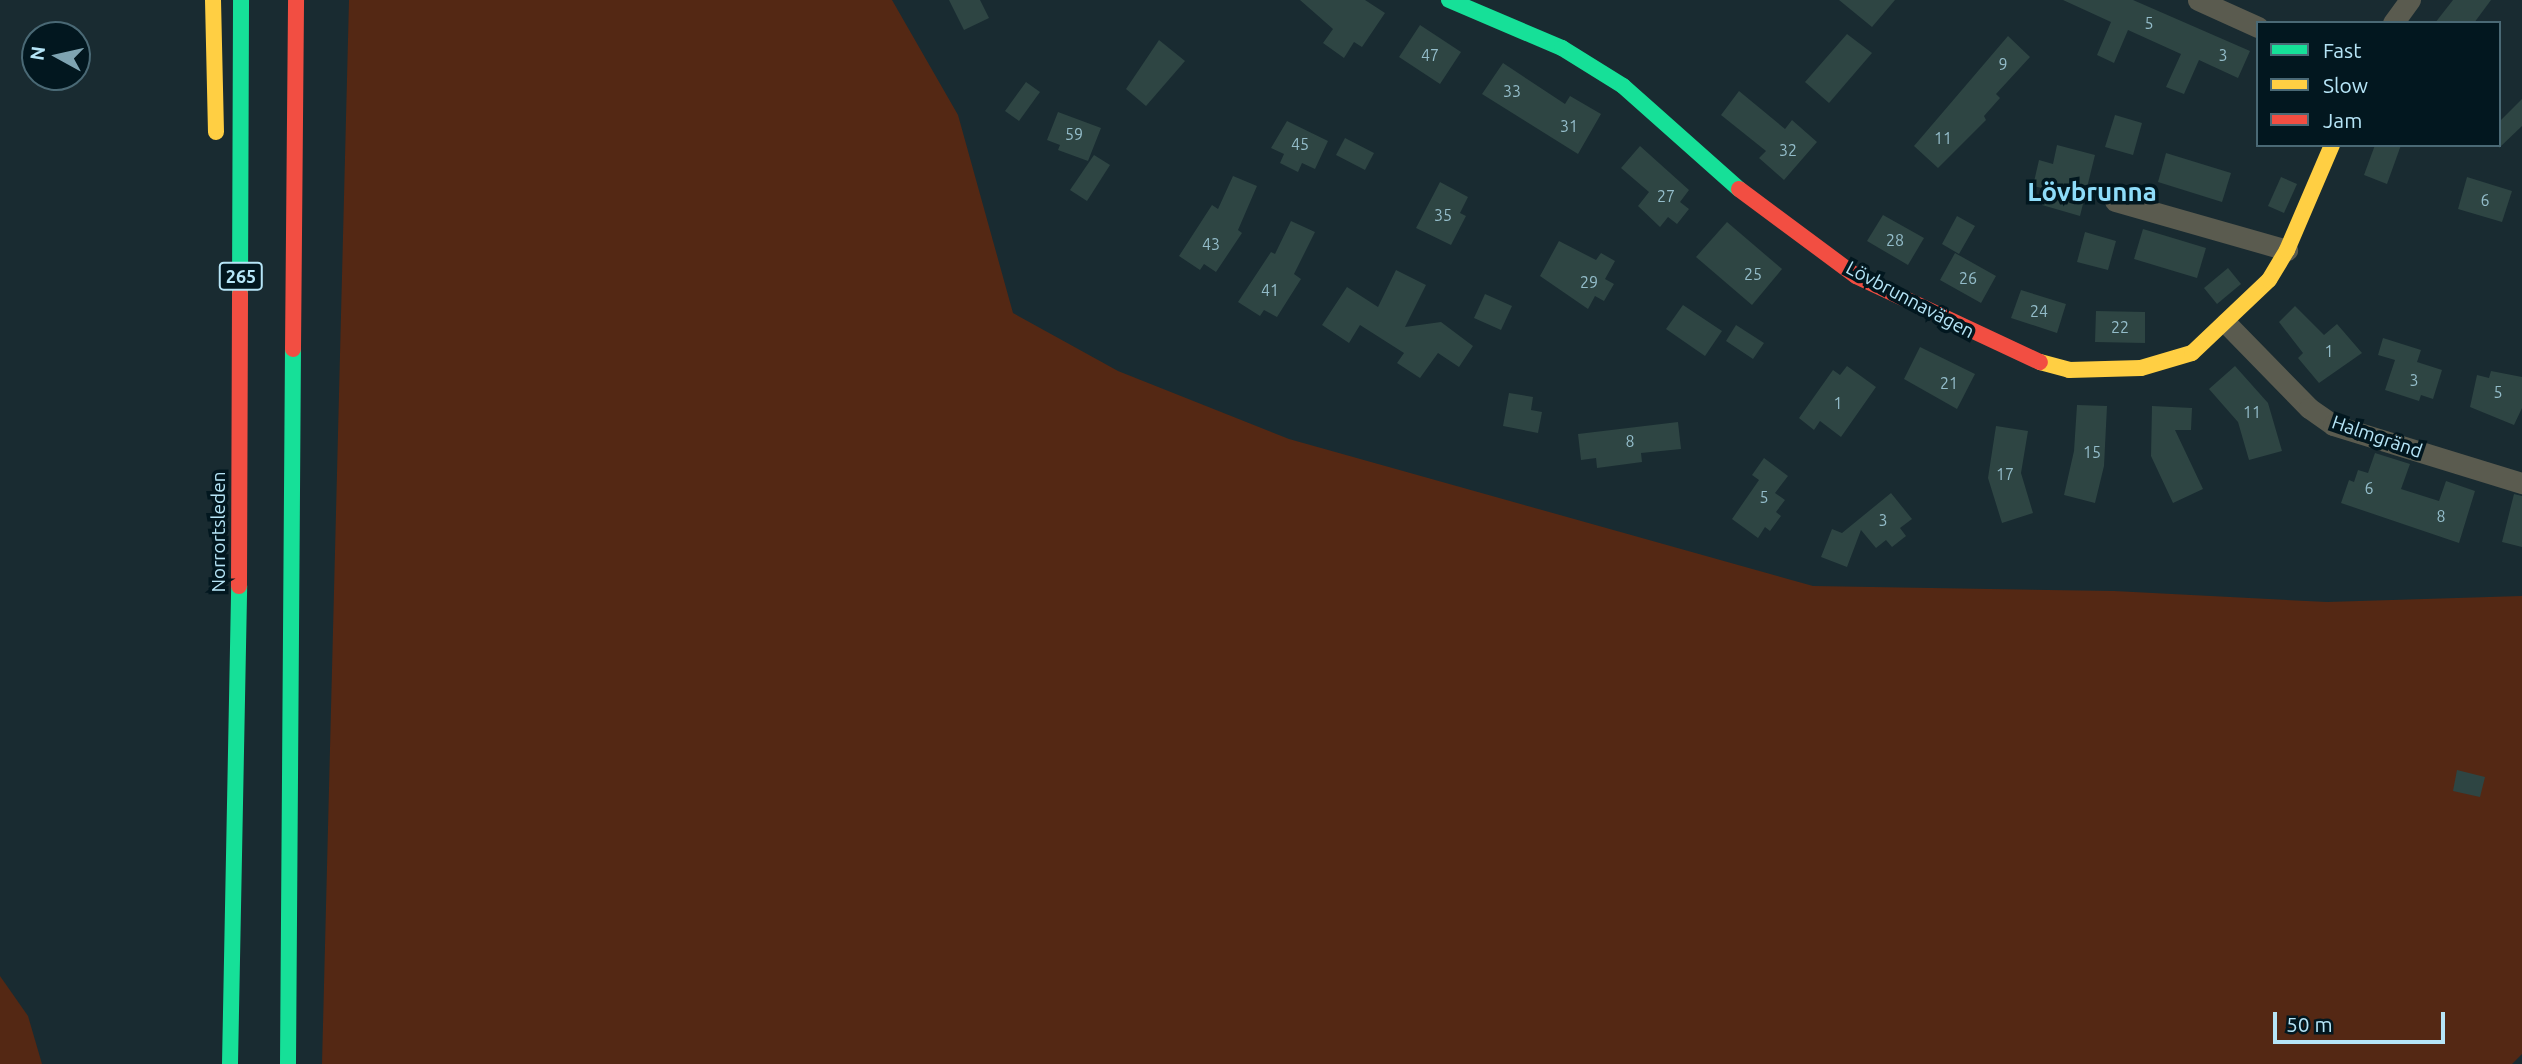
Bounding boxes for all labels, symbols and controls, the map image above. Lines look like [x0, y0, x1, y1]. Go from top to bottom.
house number: 5 [2144, 13, 2154, 33]
north arrow [21, 21, 91, 91]
legend [2256, 21, 2501, 147]
text: Fast [2323, 38, 2361, 62]
text: N [25, 45, 49, 62]
house number: 47 [1421, 45, 1439, 65]
house number: 3 [2218, 45, 2228, 65]
house number: 9 [1998, 54, 2008, 74]
text: Slow [2323, 73, 2368, 97]
house number: 33 [1503, 81, 1521, 101]
text: Jam [2323, 108, 2362, 132]
house number: 31 [1560, 116, 1578, 136]
house number: 59 [1065, 124, 1083, 144]
house number: 11 [1934, 128, 1952, 148]
house number: 45 [1291, 134, 1309, 154]
house number: 32 [1779, 140, 1797, 160]
district label: Lövbrunna [2027, 176, 2157, 208]
house number: 27 [1657, 186, 1675, 206]
house number: 6 [2480, 190, 2490, 210]
house number: 35 [1434, 205, 1452, 225]
house number: 28 [1886, 230, 1904, 250]
house number: 43 [1202, 234, 1220, 254]
street label: Lövbrunnavägen [1842, 257, 1978, 343]
road number: 265 [218, 262, 264, 290]
house number: 25 [1744, 264, 1762, 284]
house number: 26 [1959, 268, 1977, 288]
house number: 29 [1580, 272, 1598, 292]
house number: 41 [1261, 280, 1279, 300]
house number: 24 [2030, 301, 2048, 321]
house number: 22 [2111, 317, 2129, 337]
house number: 1 [2324, 341, 2334, 361]
house number: 3 [2409, 370, 2419, 390]
house number: 21 [1940, 373, 1958, 393]
house number: 5 [2493, 382, 2503, 402]
house number: 1 [1833, 393, 1843, 413]
house number: 11 [2243, 402, 2261, 422]
street label: Halmgränd [2329, 411, 2425, 463]
house number: 8 [1625, 431, 1635, 451]
house number: 15 [2083, 442, 2101, 462]
house number: 17 [1996, 464, 2014, 484]
street label: Norrortsleden [208, 471, 230, 593]
house number: 6 [2364, 478, 2374, 498]
house number: 5 [1759, 487, 1769, 507]
house number: 8 [2436, 506, 2446, 526]
house number: 3 [1878, 510, 1888, 530]
scale bar [2277, 998, 2448, 1042]
text: 50 m [2286, 1012, 2333, 1036]

